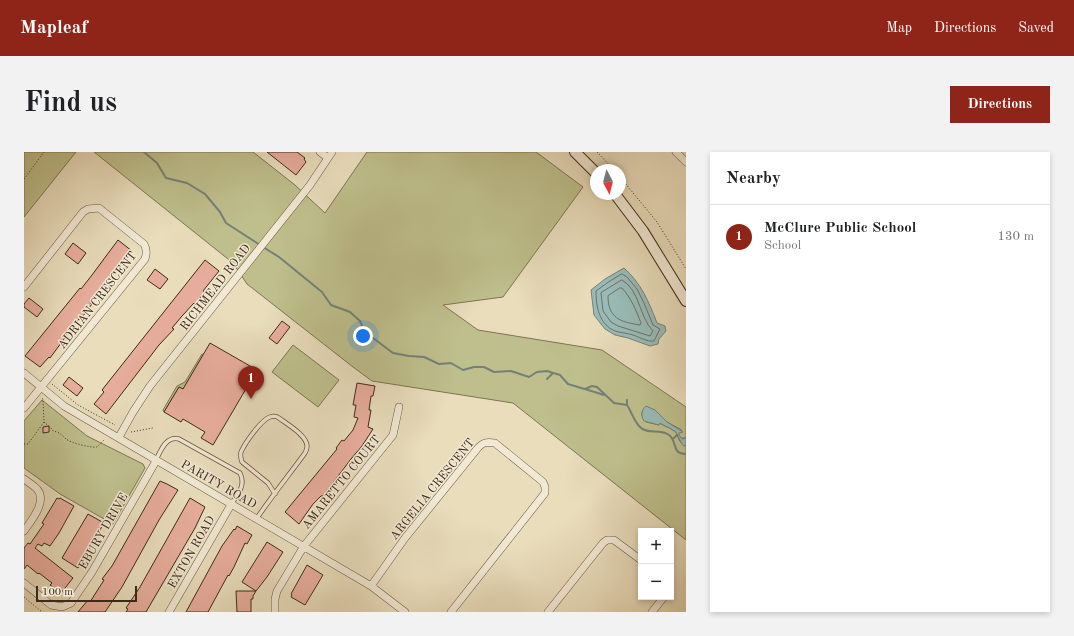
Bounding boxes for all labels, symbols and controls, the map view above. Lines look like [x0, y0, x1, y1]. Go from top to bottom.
text: Mapleaf [20, 19, 88, 38]
text: Map [886, 21, 912, 35]
text: Directions [934, 21, 996, 35]
text: Saved [1018, 21, 1054, 35]
button: Directions [950, 86, 1050, 123]
text: Find us [24, 90, 117, 118]
north arrow [590, 164, 626, 200]
text: Nearby [726, 170, 781, 187]
text: McClure Public School [764, 221, 916, 236]
text: 1 [735, 230, 743, 243]
text: 130 m [997, 230, 1034, 243]
text: School [764, 239, 801, 252]
street label: RICHMEAD ROAD [178, 242, 253, 333]
street label: ADRIAN CRESCENT [56, 250, 139, 352]
your location [353, 326, 373, 346]
pin: 1 [238, 366, 264, 399]
street label: AMARETTO COURT [300, 433, 383, 532]
street label: ARGELIA CRESCENT [388, 437, 477, 543]
street label: PARITY ROAD [179, 458, 258, 511]
street label: EBURY DRIVE [77, 491, 131, 572]
street label: EXTON ROAD [166, 514, 217, 591]
map controls [638, 528, 674, 600]
button: + [638, 528, 674, 564]
button: − [638, 564, 674, 600]
scale bar [36, 584, 137, 603]
text: 100 m [42, 587, 73, 598]

